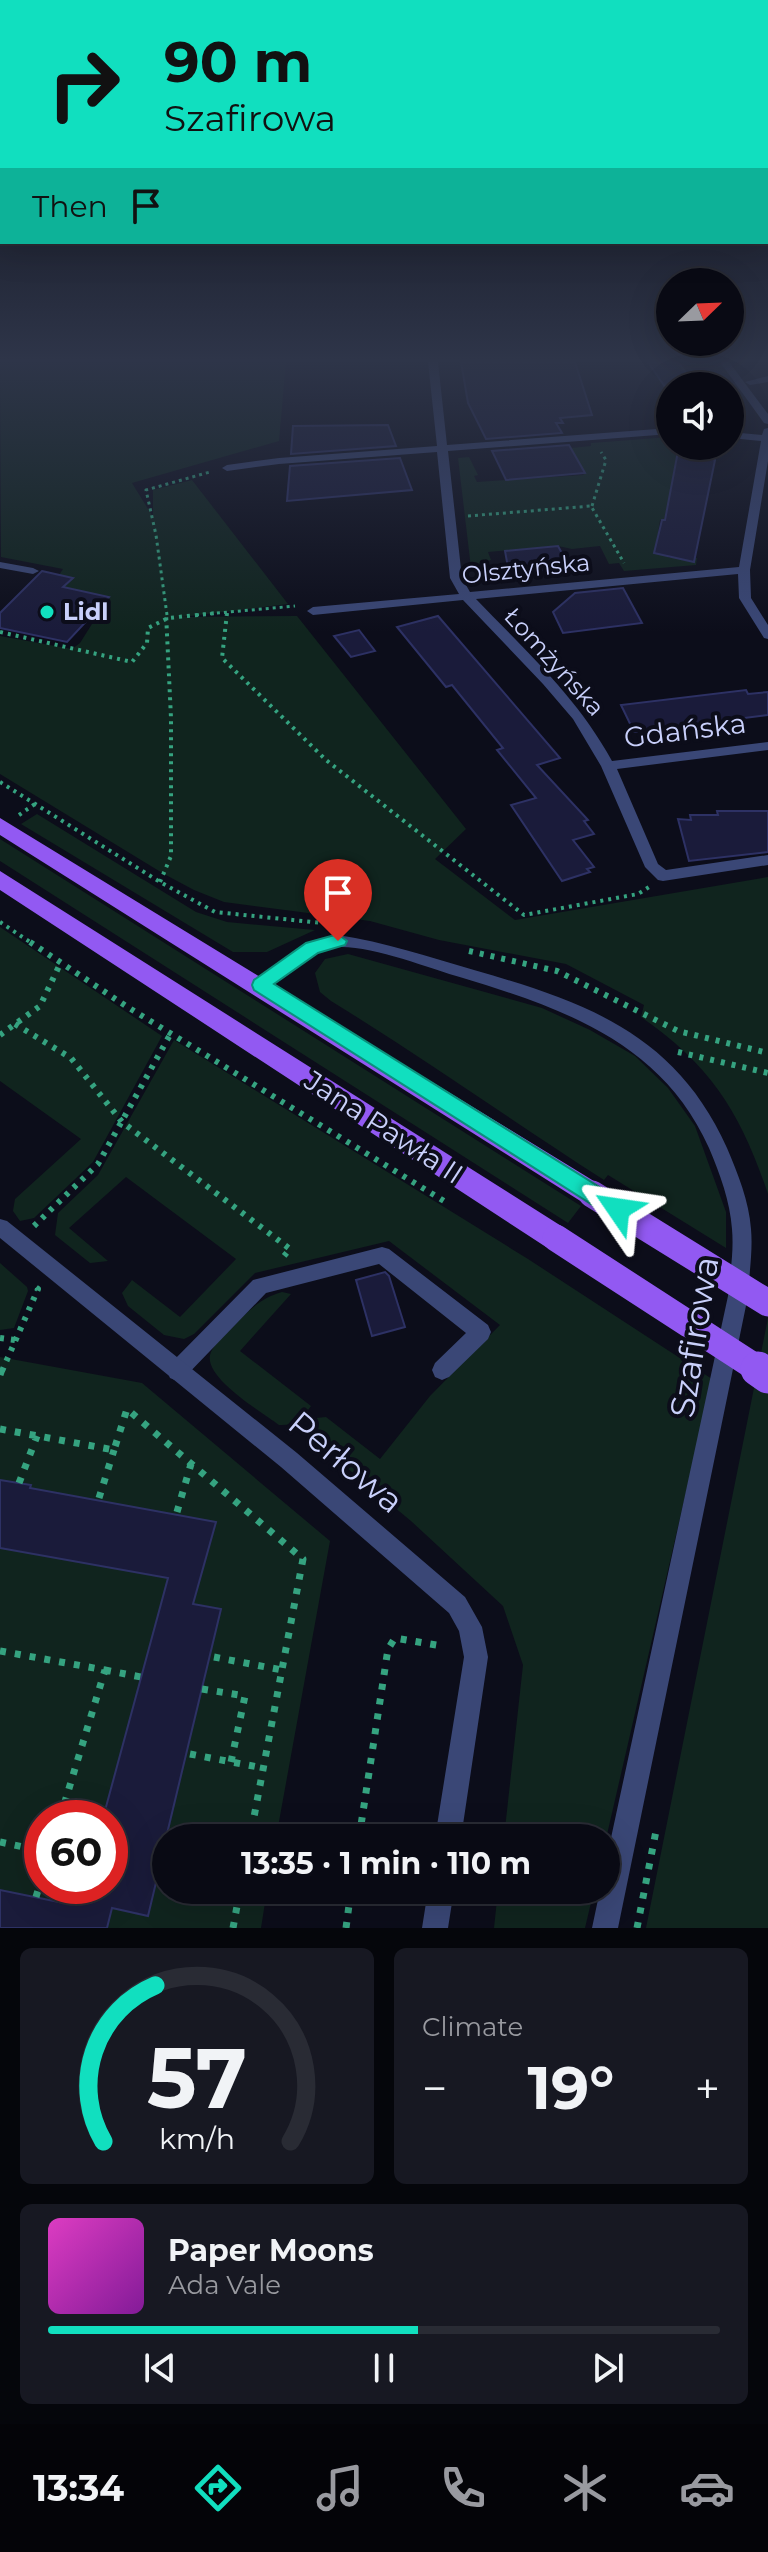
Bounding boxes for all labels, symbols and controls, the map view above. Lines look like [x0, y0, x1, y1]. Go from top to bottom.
text: 90 m [164, 28, 312, 96]
icon: right [32, 32, 136, 136]
text: Szafirowa [164, 96, 336, 140]
icon: arrive [124, 184, 168, 228]
text: Then [32, 188, 108, 225]
north arrow [656, 268, 744, 356]
map controls [656, 268, 744, 460]
button: sound [656, 372, 744, 460]
street label: Olsztyńska [460, 547, 591, 590]
place label: Lidl [63, 597, 109, 626]
street label: Łomżyńska [498, 602, 611, 722]
marker: Lidl [38, 603, 56, 621]
street label: Gdańska [622, 706, 748, 754]
pin [304, 859, 372, 941]
icon: arrive [316, 871, 360, 915]
street label: Jana Pawła II [298, 1063, 470, 1191]
position arrow [576, 1167, 660, 1251]
street label: Szafirowa [661, 1254, 727, 1420]
street label: Perłowa [280, 1402, 412, 1522]
speed limit sign: 60 [24, 1800, 128, 1904]
text: 13:35 · 1 min · 110 m [241, 1845, 531, 1882]
text: Climate [422, 2011, 523, 2043]
text: 57 [147, 2027, 247, 2129]
text: 19° [528, 2051, 614, 2124]
text: − [422, 2061, 447, 2115]
text: + [695, 2061, 720, 2115]
text: km/h [159, 2121, 235, 2156]
text: Paper Moons [168, 2232, 374, 2269]
text: Ada Vale [168, 2269, 281, 2301]
icon: previous [138, 2346, 182, 2390]
icon: pause [362, 2346, 406, 2390]
icon: next [586, 2346, 630, 2390]
icon: directions [190, 2460, 246, 2516]
icon: music [312, 2460, 368, 2516]
icon: phone [435, 2460, 491, 2516]
icon: climate [557, 2460, 613, 2516]
icon: car [679, 2460, 735, 2516]
text: 13:34 [33, 2466, 124, 2510]

